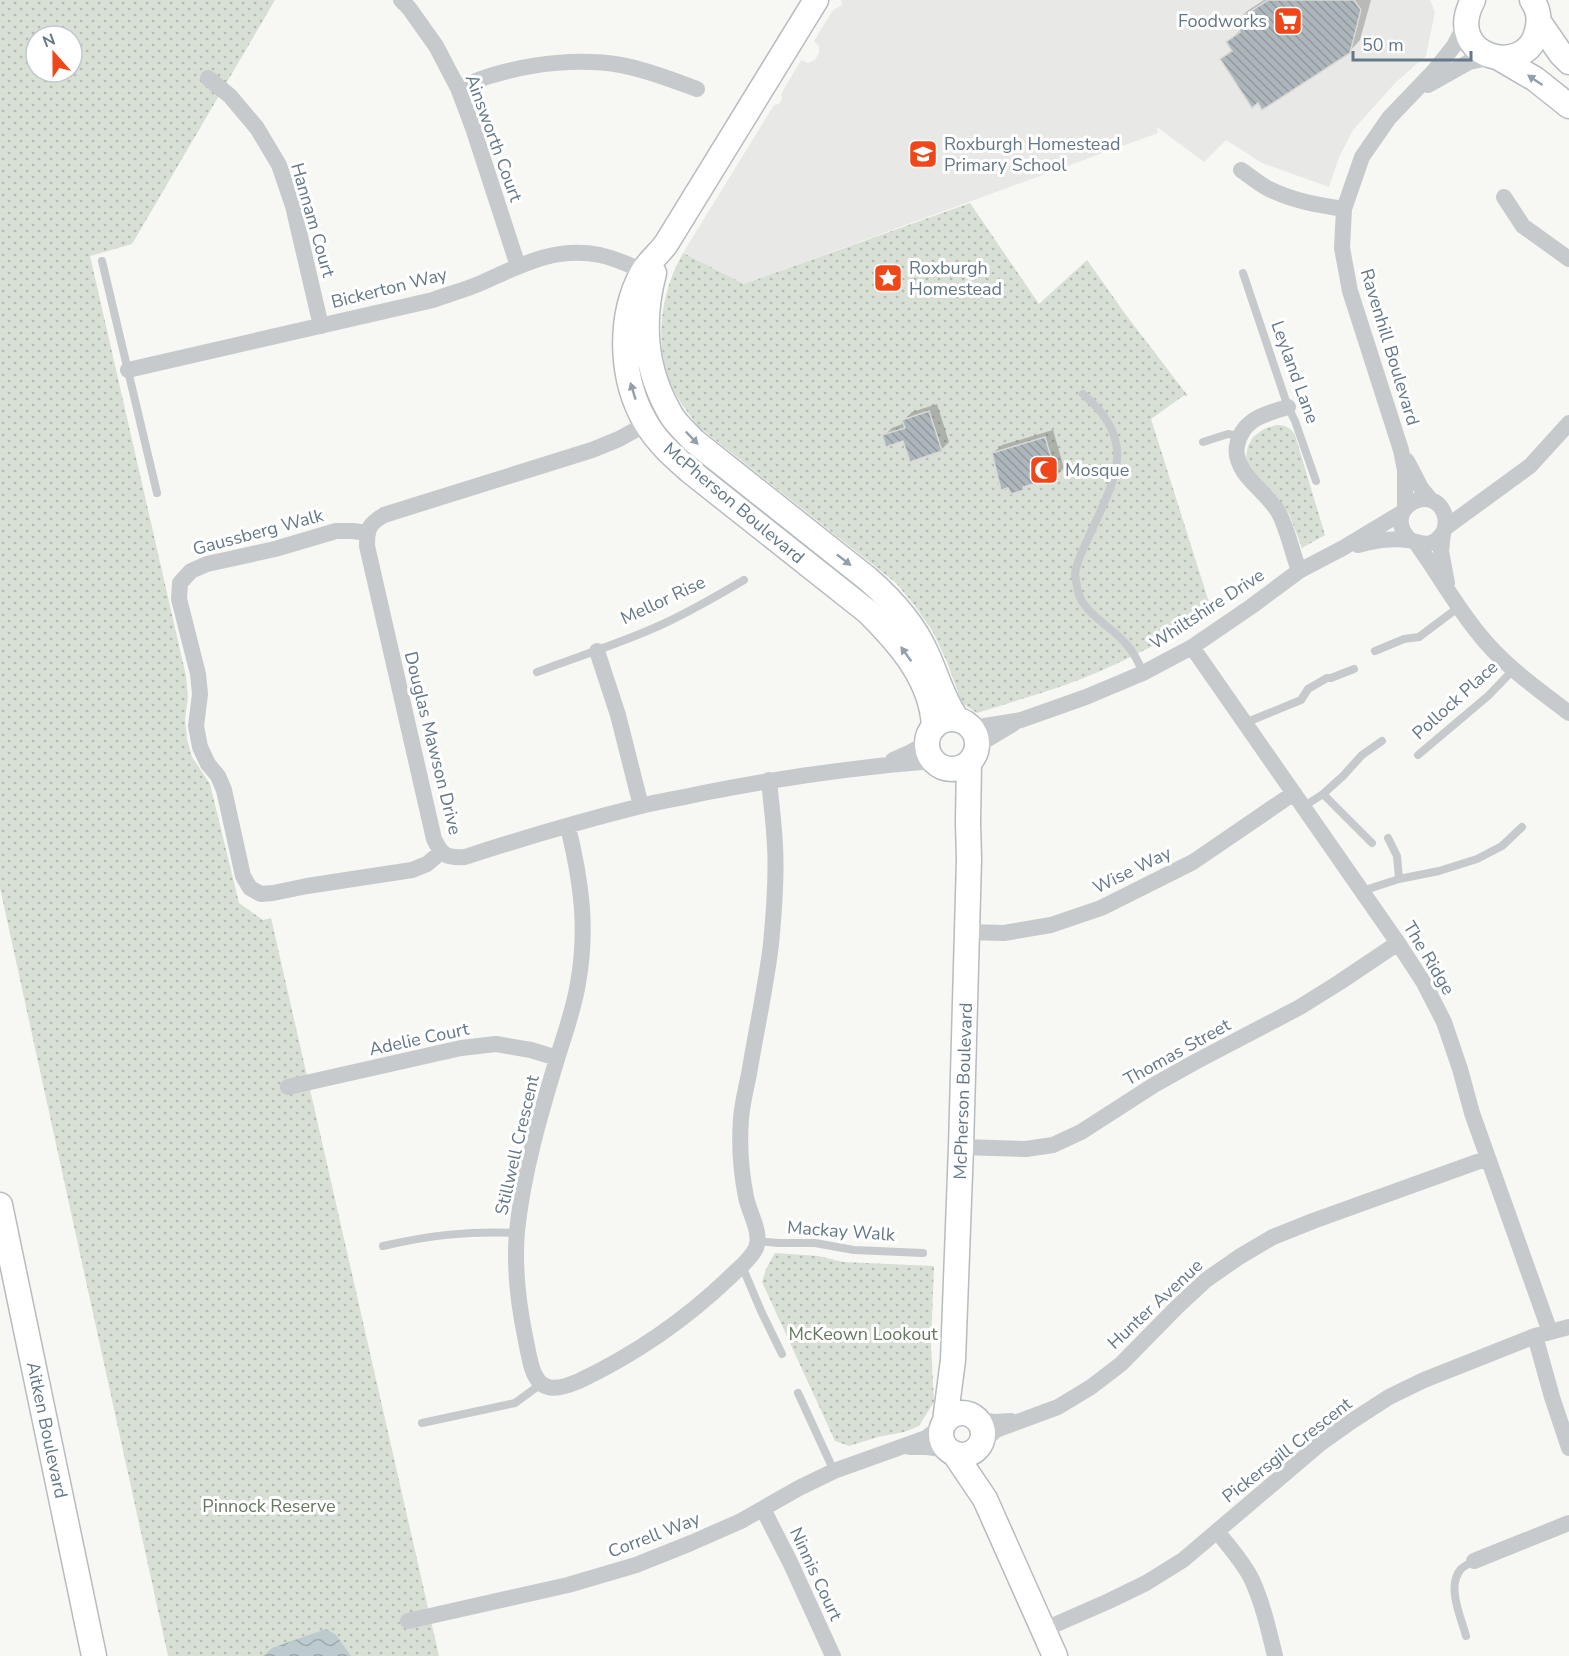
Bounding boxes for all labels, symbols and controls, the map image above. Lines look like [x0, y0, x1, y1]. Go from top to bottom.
supermarket icon: Foodworks [1272, 5, 1304, 37]
place label: Foodworks [1178, 9, 1267, 33]
north arrow [24, 24, 84, 84]
scale bar [1353, 24, 1472, 62]
text: N [39, 29, 59, 53]
text: 50 m [1362, 33, 1404, 57]
street label: Ainsworth Court [460, 71, 528, 206]
one-way arrow [1528, 74, 1544, 86]
place label: Roxburgh Homestead Primary School [944, 132, 1121, 177]
school or university icon: Roxburgh Homestead Primary School [907, 138, 939, 170]
street label: Hannam Court [285, 160, 341, 281]
place label: Roxburgh Homestead [909, 256, 1002, 301]
street label: Bickerton Way [329, 262, 450, 314]
place icon: Roxburgh Homestead [872, 262, 904, 294]
street label: Ravenhill Boulevard [1355, 266, 1425, 428]
street label: Leyland Lane [1265, 317, 1325, 427]
one-way arrow [628, 382, 637, 400]
one-way arrow [685, 431, 699, 446]
street label: McPherson Boulevard [658, 437, 810, 569]
mosque icon: Mosque [1028, 454, 1060, 486]
place label: Mosque [1065, 458, 1129, 482]
street label: Gaussberg Walk [190, 503, 327, 561]
one-way arrow [836, 554, 852, 566]
street label: Whiltshire Drive [1145, 563, 1269, 655]
street label: Mellor Rise [617, 570, 709, 630]
one-way arrow [900, 647, 912, 663]
street label: Douglas Mawson Drive [399, 649, 467, 837]
street label: Pollock Place [1407, 655, 1503, 745]
street label: Wise Way [1089, 840, 1176, 899]
street label: The Ridge [1398, 917, 1460, 999]
street label: McPherson Boulevard [948, 1002, 978, 1180]
street label: Thomas Street [1119, 1012, 1235, 1091]
street label: Adelie Court [367, 1017, 472, 1061]
street label: Stillwell Crescent [489, 1072, 545, 1217]
street label: Mackay Walk [786, 1215, 897, 1247]
street label: Hunter Avenue [1102, 1254, 1208, 1354]
park label: McKeown Lookout [788, 1322, 938, 1346]
street label: Aitken Boulevard [21, 1359, 73, 1501]
street label: Pickersgill Crescent [1217, 1391, 1357, 1508]
park label: Pinnock Reserve [202, 1494, 336, 1518]
street label: Correll Way [605, 1506, 704, 1564]
street label: Ninnis Court [784, 1524, 848, 1625]

